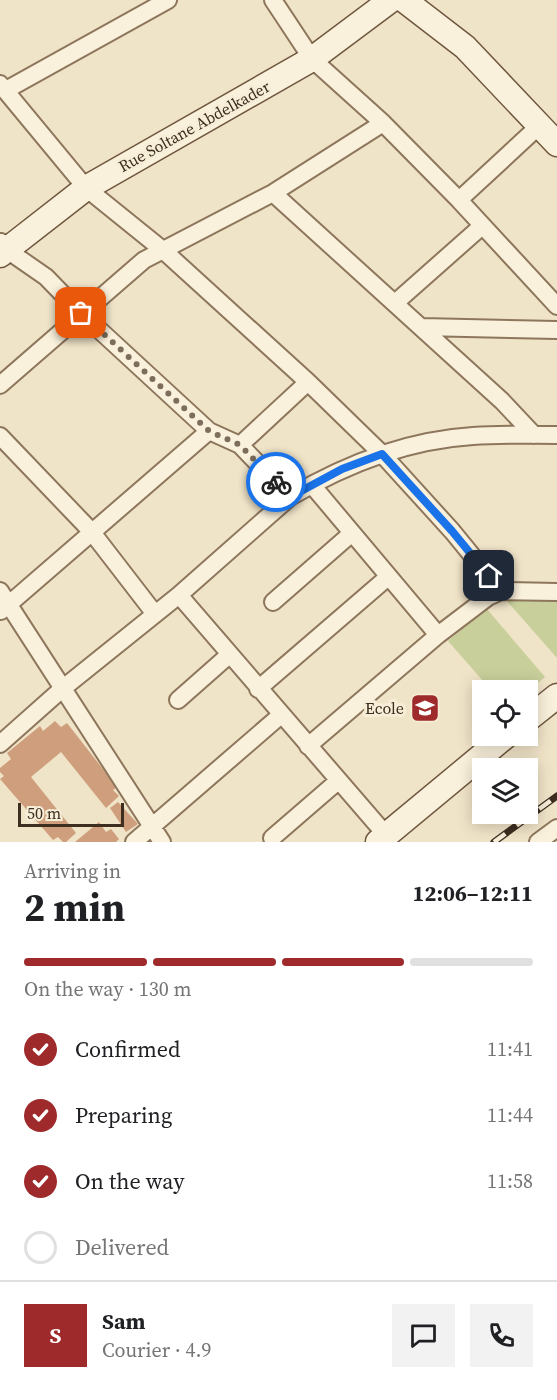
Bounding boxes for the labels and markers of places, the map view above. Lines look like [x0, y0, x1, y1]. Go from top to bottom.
pin [55, 287, 106, 338]
pin [463, 550, 514, 601]
school or university icon: Ecole [409, 692, 441, 724]
place label: Ecole [365, 697, 404, 719]

